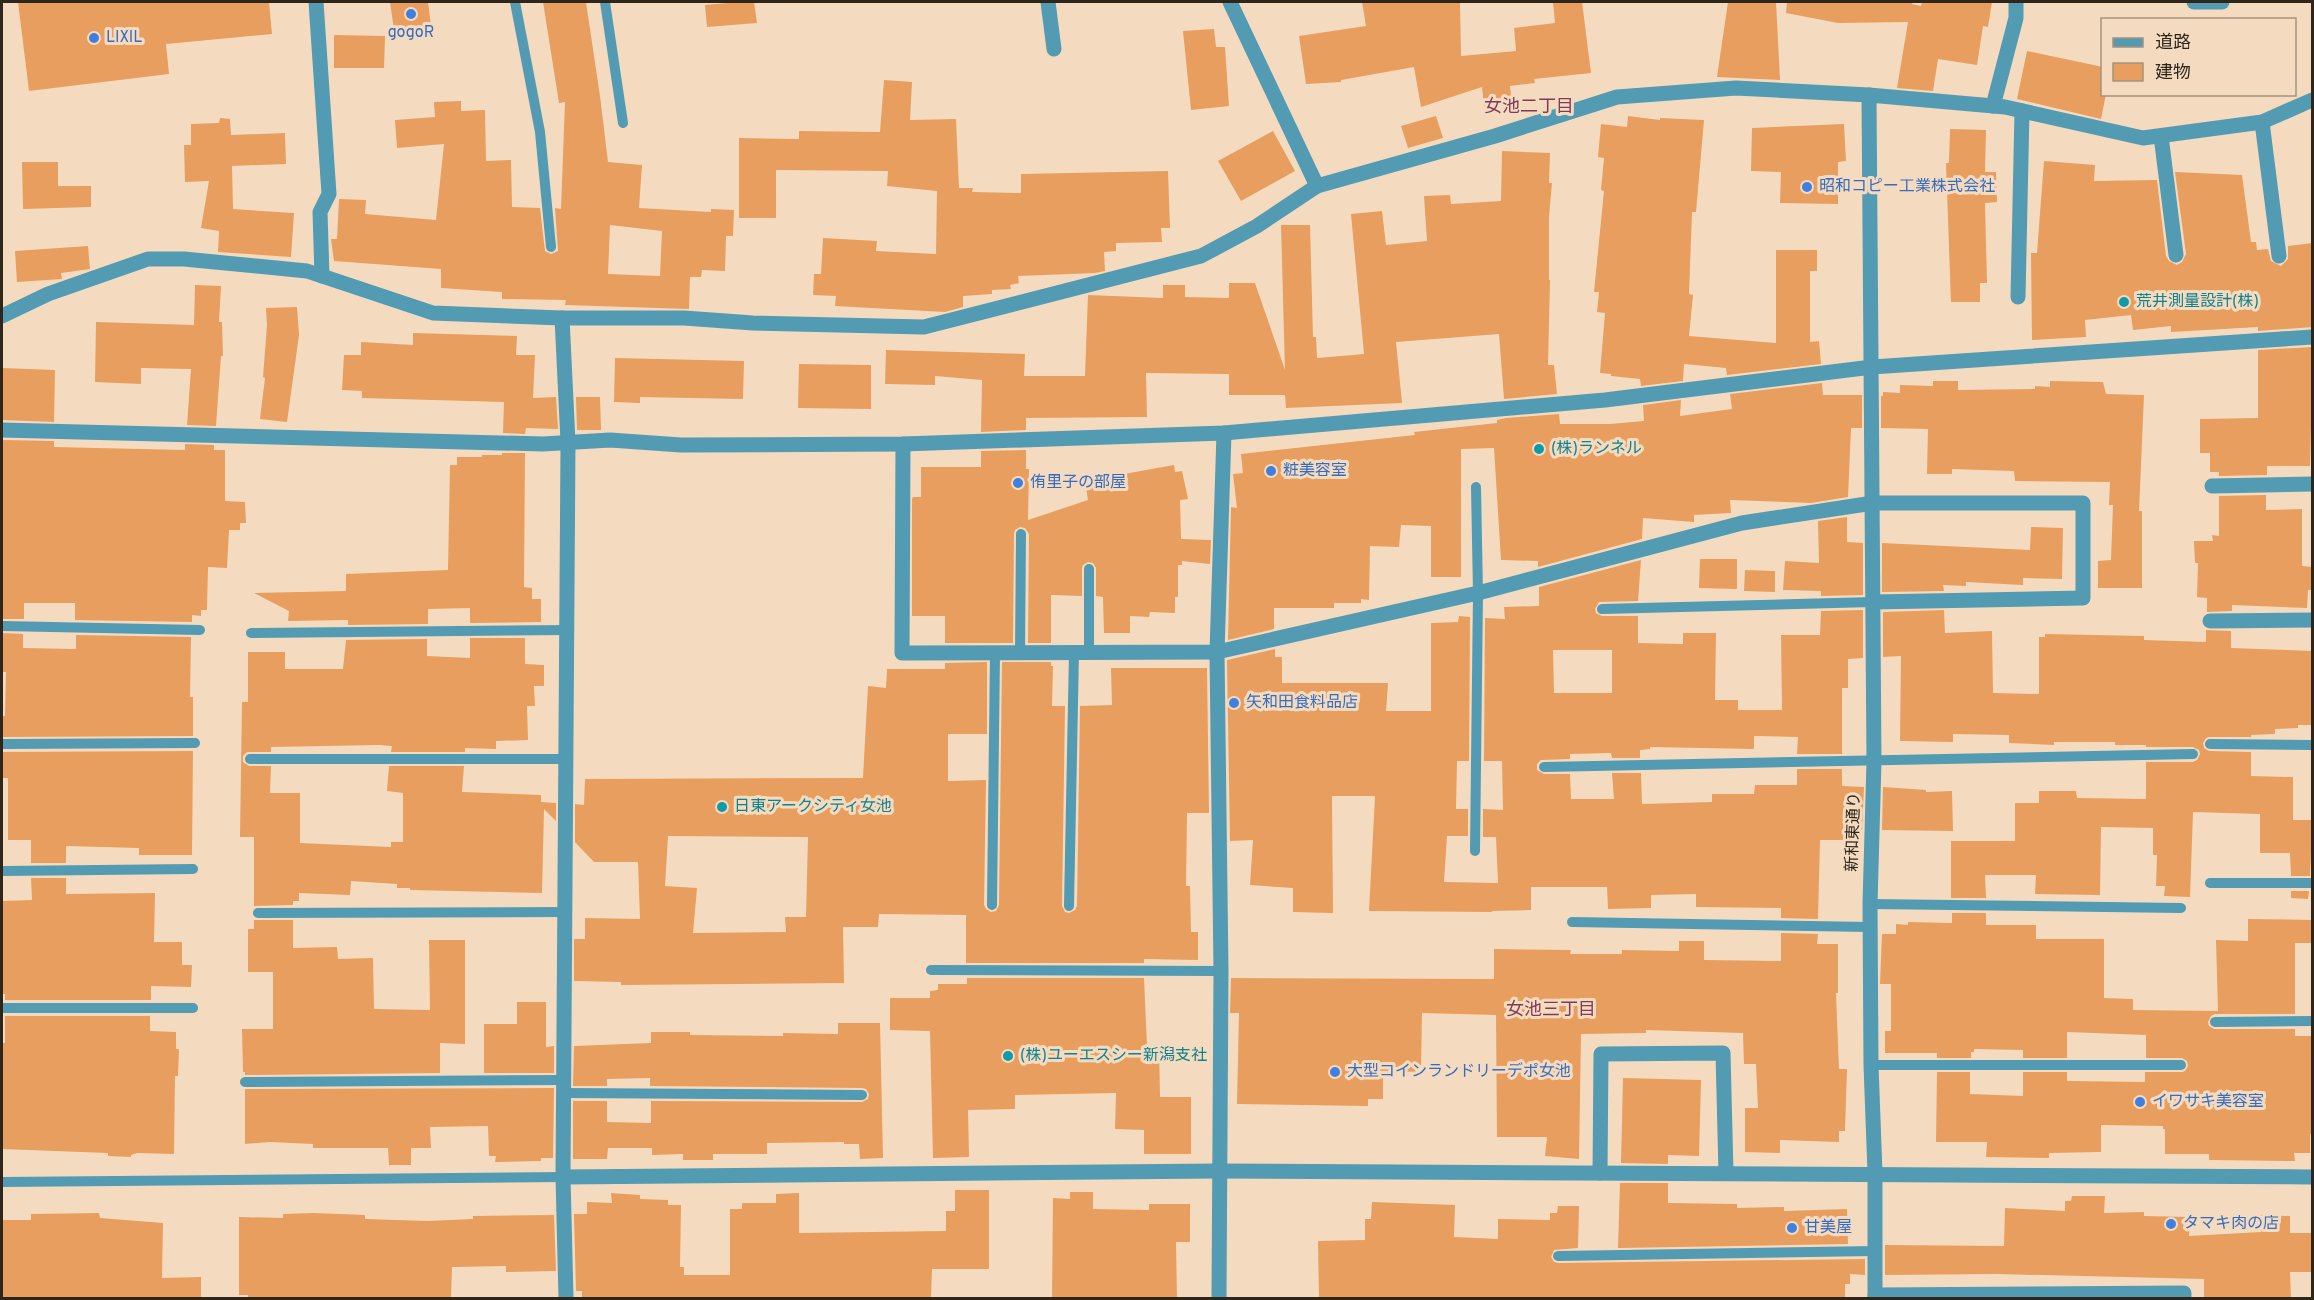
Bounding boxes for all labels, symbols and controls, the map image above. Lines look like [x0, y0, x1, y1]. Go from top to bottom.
marker: gogoR [404, 7, 418, 21]
legend [2101, 18, 2296, 96]
place label: gogoR [388, 23, 434, 43]
place label: LIXIL [106, 28, 142, 48]
marker: LIXIL [87, 31, 101, 45]
text: 道路 [2155, 32, 2191, 55]
text: 建物 [2155, 62, 2191, 85]
district label: 女池二丁目 [1484, 96, 1574, 119]
place label: 昭和コピー工業株式会社 [1819, 177, 1995, 197]
marker: 昭和コピー工業株式会社 [1800, 180, 1814, 194]
place label: 荒井測量設計(株) [2136, 292, 2259, 312]
marker: 荒井測量設計(株) [2117, 295, 2131, 309]
place label: (株)ランネル [1551, 439, 1642, 459]
marker: (株)ランネル [1532, 442, 1546, 456]
place label: 粧美容室 [1283, 461, 1347, 481]
marker: 粧美容室 [1264, 464, 1278, 478]
place label: 侑里子の部屋 [1030, 473, 1126, 493]
marker: 侑里子の部屋 [1011, 476, 1025, 490]
place label: 矢和田食料品店 [1246, 693, 1358, 713]
marker: 矢和田食料品店 [1227, 696, 1241, 710]
street label: 新和東通り [1843, 792, 1865, 872]
place label: 日東アークシティ女池 [734, 797, 892, 817]
marker: 日東アークシティ女池 [715, 800, 729, 814]
district label: 女池三丁目 [1506, 999, 1596, 1022]
place label: (株)ユーエスシー新潟支社 [1020, 1046, 1207, 1066]
marker: (株)ユーエスシー新潟支社 [1001, 1049, 1015, 1063]
place label: 大型コインランドリーデポ女池 [1347, 1062, 1571, 1082]
marker: 大型コインランドリーデポ女池 [1328, 1065, 1342, 1079]
place label: イワサキ美容室 [2152, 1092, 2264, 1112]
marker: イワサキ美容室 [2133, 1095, 2147, 1109]
place label: タマキ肉の店 [2183, 1214, 2279, 1234]
marker: タマキ肉の店 [2164, 1217, 2178, 1231]
place label: 甘美屋 [1804, 1218, 1852, 1238]
marker: 甘美屋 [1785, 1221, 1799, 1235]

